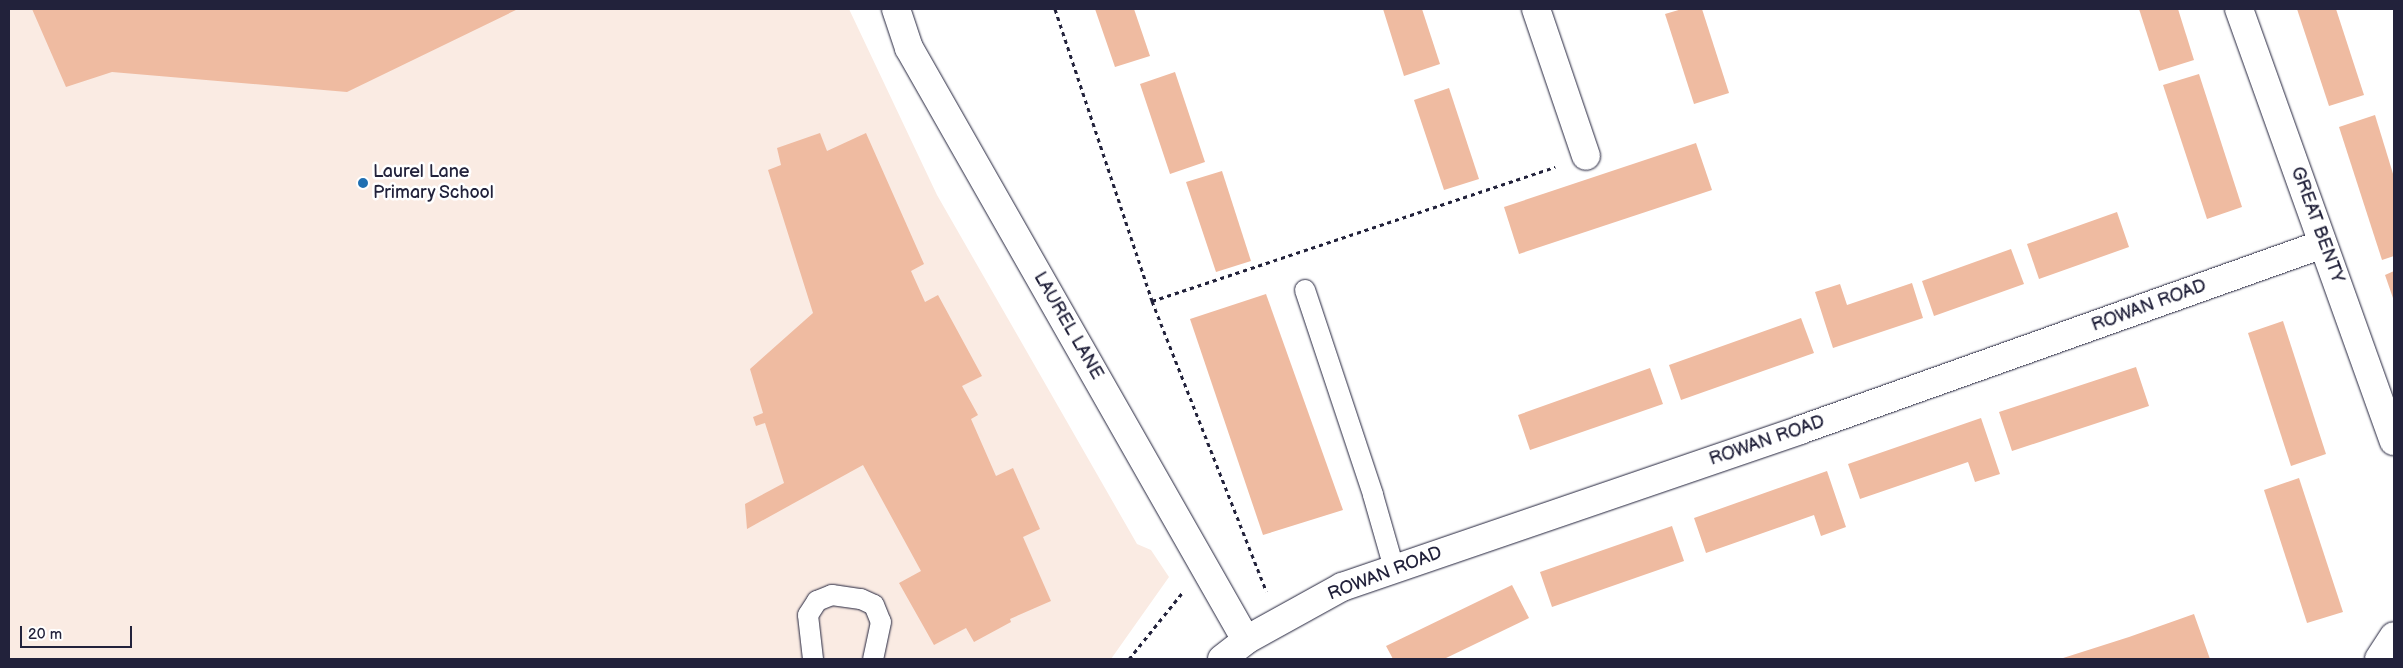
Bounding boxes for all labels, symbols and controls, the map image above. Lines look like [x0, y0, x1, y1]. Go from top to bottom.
place label: Laurel Lane Primary School [373, 162, 495, 204]
street label: GREAT BENTY [2286, 164, 2348, 286]
marker: Laurel Lane Primary School [357, 177, 369, 189]
street label: LAUREL LANE [1028, 268, 1108, 384]
street label: ROWAN ROAD [2089, 275, 2209, 337]
street label: ROWAN ROAD [1706, 411, 1828, 471]
street label: ROWAN ROAD [1325, 542, 1445, 606]
scale bar [22, 616, 135, 648]
text: 20 m [28, 625, 62, 644]

